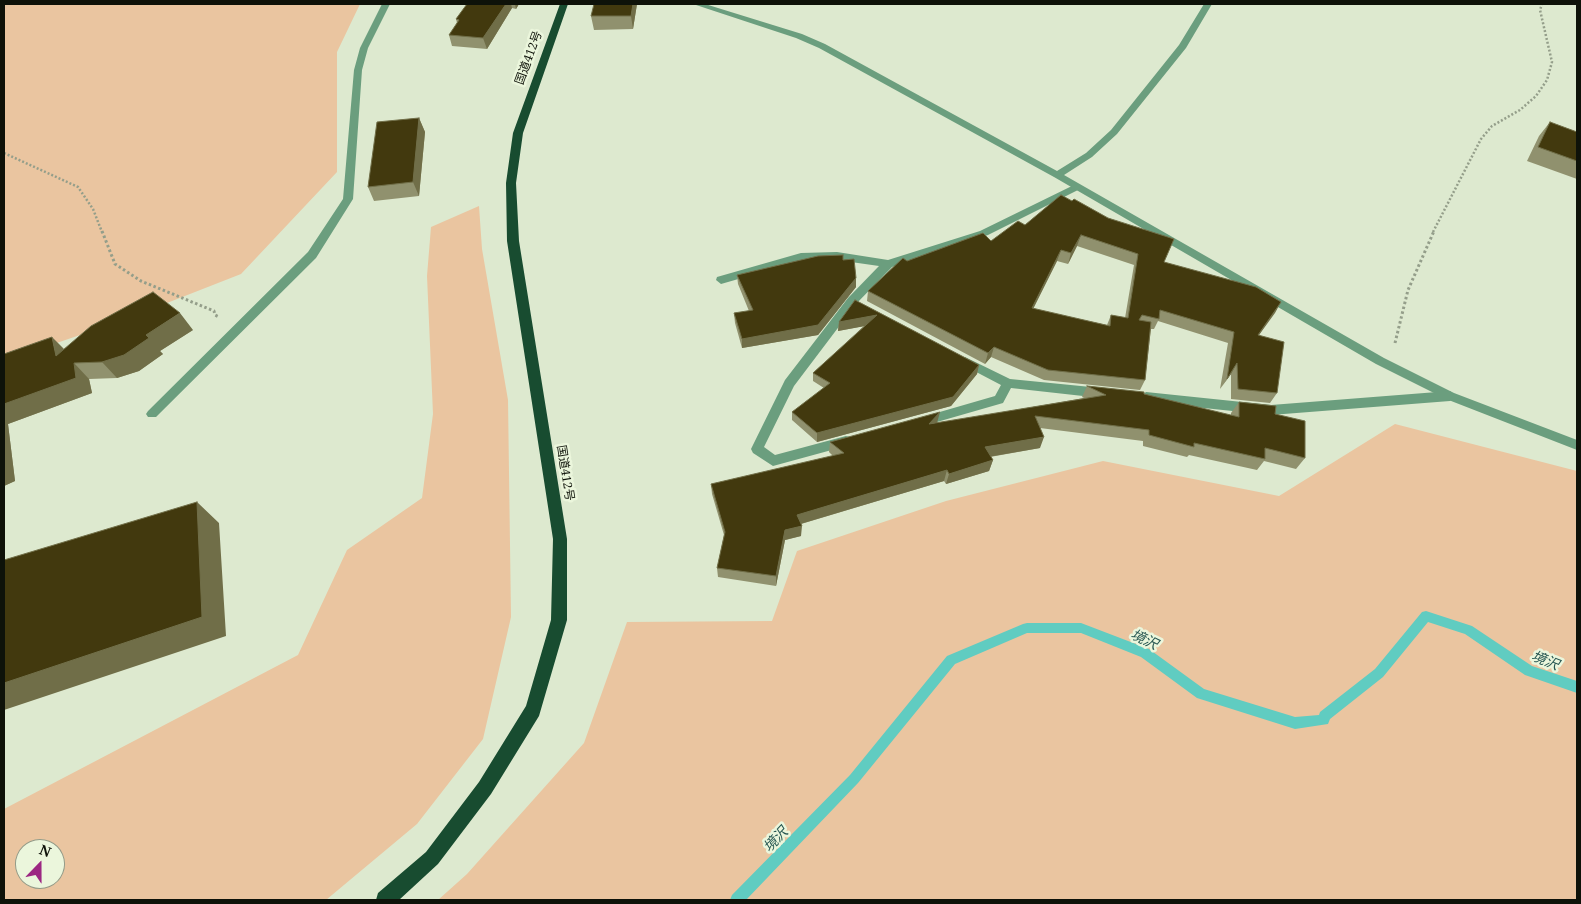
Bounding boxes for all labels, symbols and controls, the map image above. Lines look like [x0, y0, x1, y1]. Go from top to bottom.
street label: 国道412号 [513, 29, 545, 87]
street label: 国道412号 [553, 444, 577, 502]
water label: 境沢 [1128, 626, 1160, 654]
water label: 境沢 [1529, 648, 1561, 674]
water label: 境沢 [760, 824, 792, 856]
north arrow [15, 839, 65, 889]
text: N [37, 840, 54, 861]

